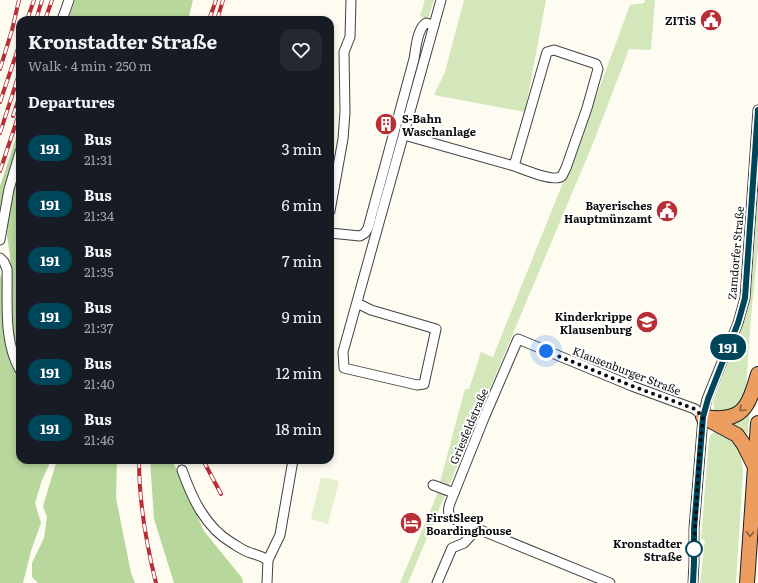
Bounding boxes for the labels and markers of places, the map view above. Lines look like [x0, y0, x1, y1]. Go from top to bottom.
public building icon: ZITiS [698, 7, 724, 33]
place label: ZITiS [665, 12, 696, 28]
place label: S-Bahn Waschanlage [402, 110, 476, 139]
building icon: S-Bahn Waschanlage [373, 111, 399, 137]
place label: Bayerisches Hauptmünzamt [564, 197, 653, 226]
public building icon: Bayerisches Hauptmünzamt [654, 198, 680, 224]
place label: Kinderkrippe Klausenburg [555, 308, 632, 337]
school or university icon: Kinderkrippe Klausenburg [634, 309, 660, 335]
place label: FirstSleep Boardinghouse [426, 509, 511, 538]
hotel icon: FirstSleep Boardinghouse [398, 510, 424, 536]
place label: Kronstadter Straße [613, 535, 682, 564]
marker: Kronstadter Straße [685, 540, 703, 558]

